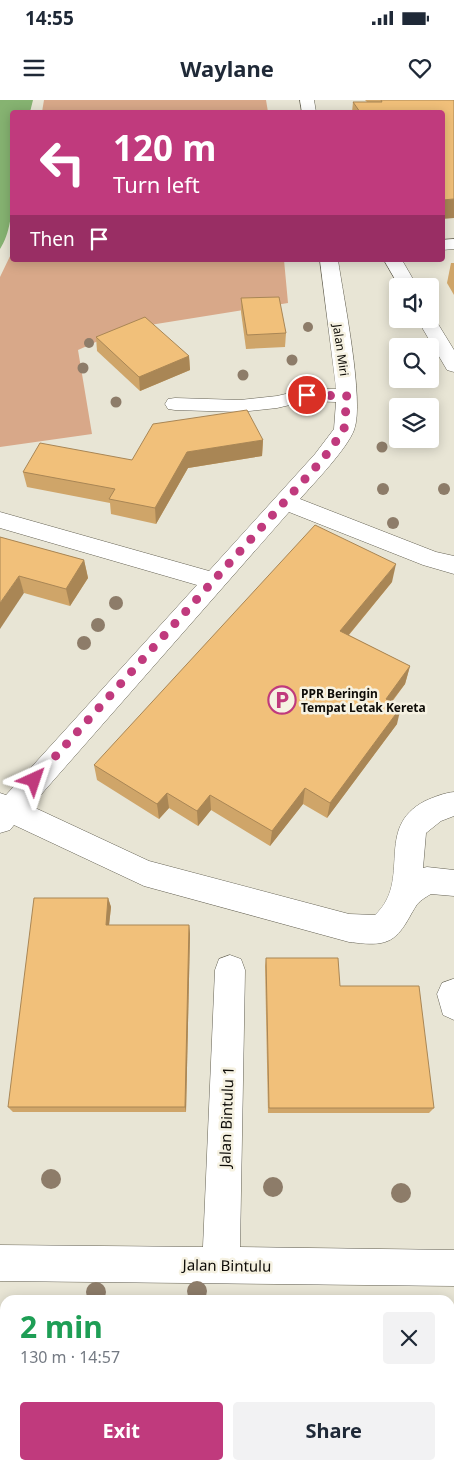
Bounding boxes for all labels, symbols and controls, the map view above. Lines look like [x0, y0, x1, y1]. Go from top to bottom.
text: 14:55 [25, 5, 74, 31]
text: Waylane [180, 53, 274, 83]
icon: menu [20, 54, 48, 82]
icon: heart [406, 54, 434, 82]
text: 120 m [113, 124, 216, 171]
icon: left [30, 130, 95, 195]
text: Turn left [113, 169, 200, 199]
icon: arrive [85, 225, 113, 253]
text: Then [30, 226, 75, 252]
map controls [389, 278, 439, 448]
button: sound [389, 278, 439, 328]
street label: Jalan Miri [329, 322, 353, 377]
button: search [389, 338, 439, 388]
pin [286, 374, 328, 416]
icon: arrive [293, 381, 321, 409]
button: layers [389, 398, 439, 448]
parking icon: PPR Beringin Tempat Letak Kereta [267, 685, 297, 715]
place label: PPR Beringin Tempat Letak Kereta [301, 685, 426, 716]
position arrow [7, 753, 59, 805]
street label: Jalan Bintulu 1 [214, 1066, 238, 1170]
street label: Jalan Bintulu [180, 1254, 272, 1276]
text: 2 min [20, 1306, 103, 1347]
button: close [383, 1312, 435, 1364]
text: 130 m · 14:57 [20, 1346, 120, 1368]
button: Exit [20, 1402, 223, 1460]
button: Share [233, 1402, 435, 1460]

